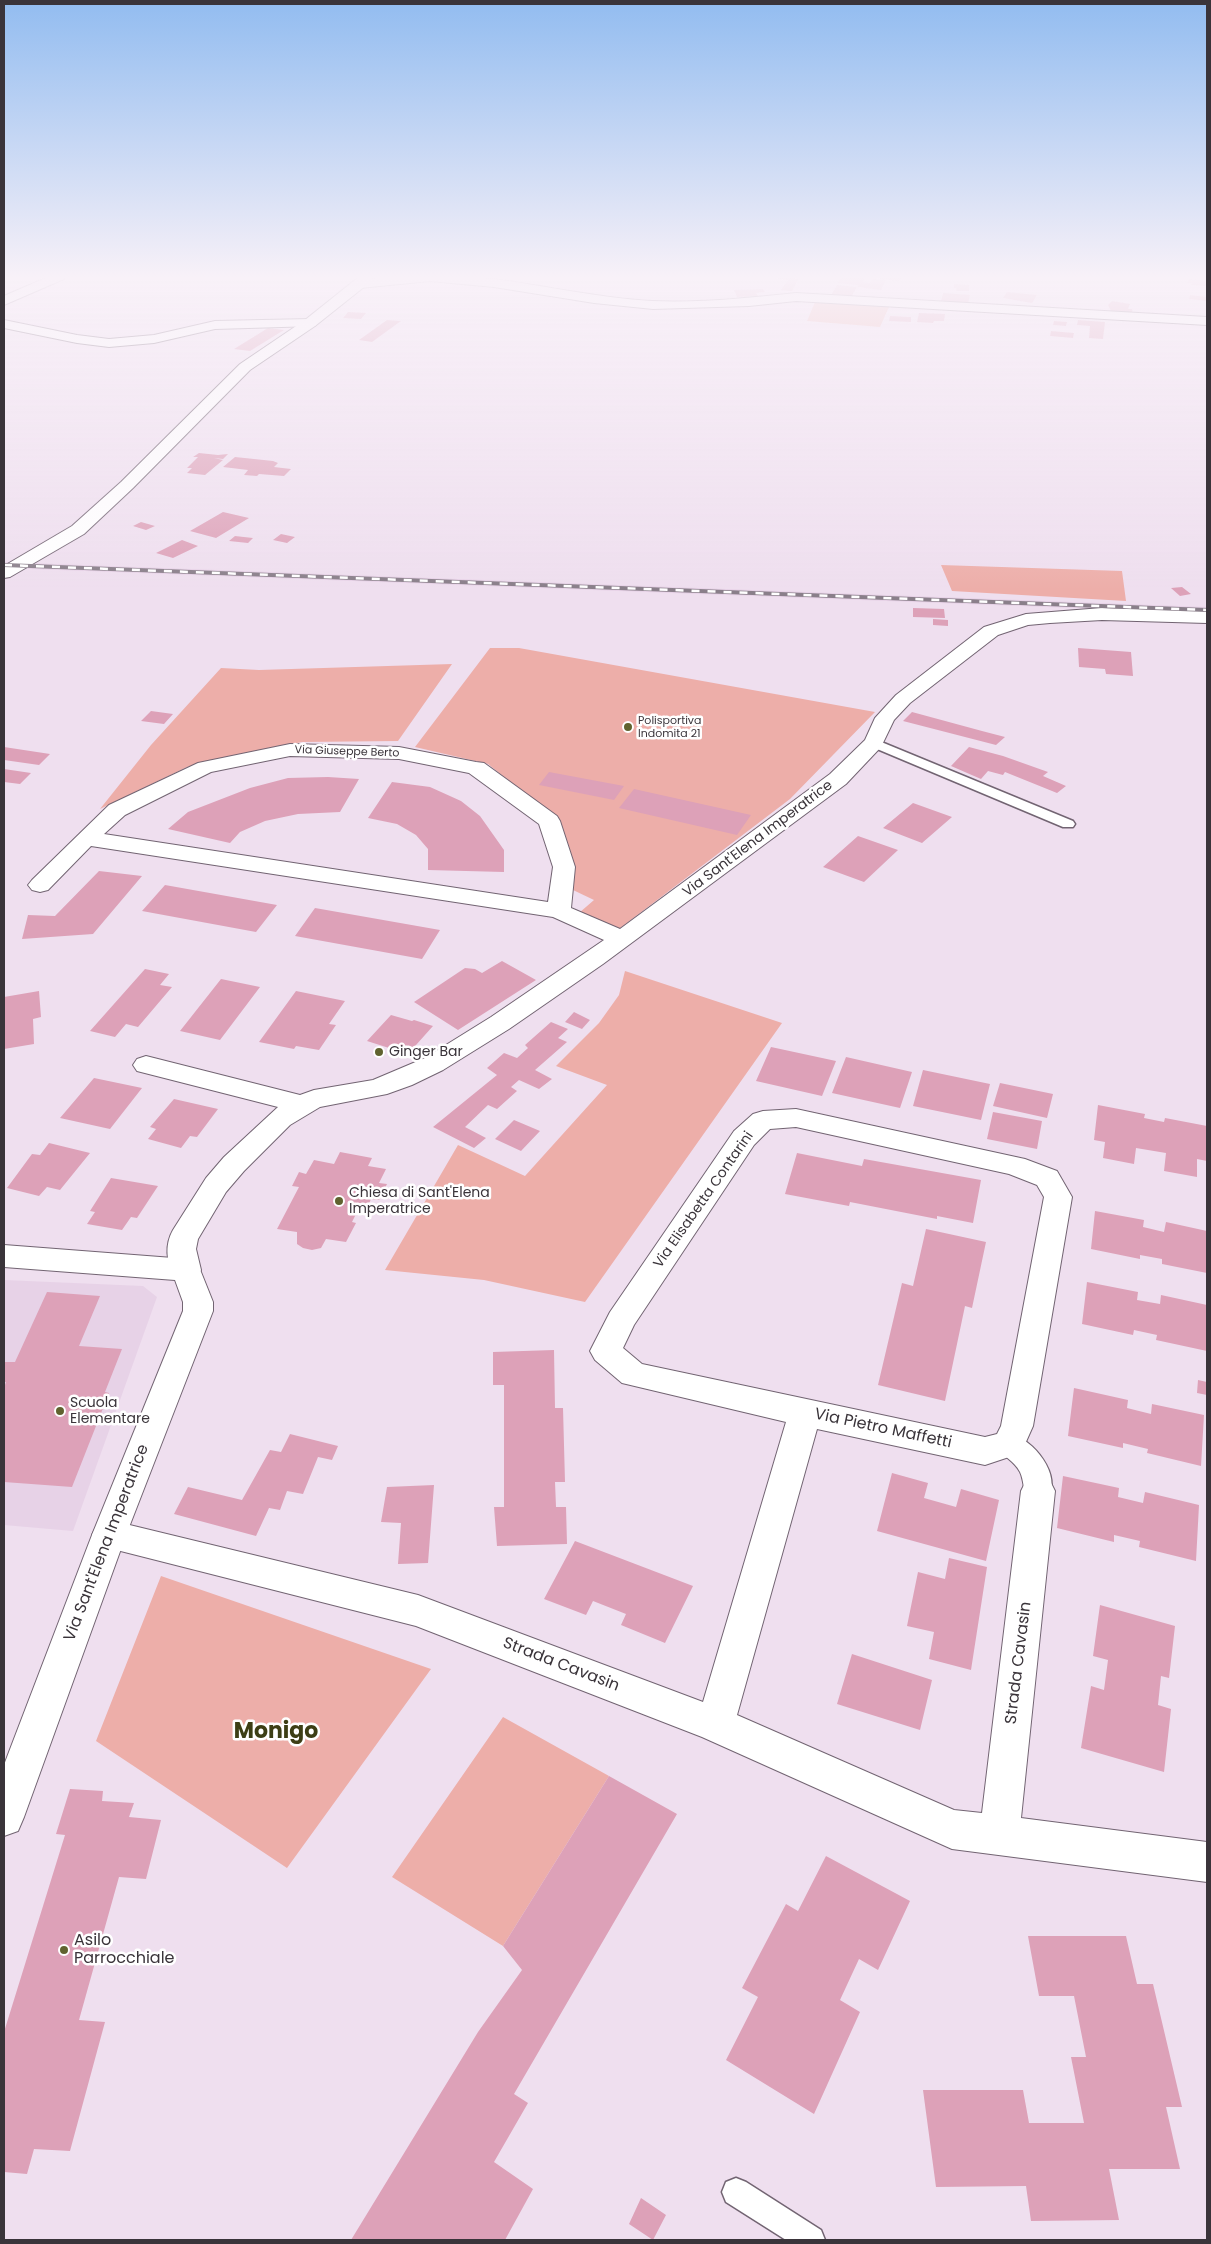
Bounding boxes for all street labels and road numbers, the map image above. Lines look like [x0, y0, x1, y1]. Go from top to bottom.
street label: Via Giuseppe Berto [294, 744, 400, 760]
street label: Via Sant'Elena Imperatrice [680, 777, 836, 901]
street label: Via Elisabetta Contarini [650, 1128, 758, 1272]
street label: Via Pietro Maffetti [813, 1405, 953, 1453]
street label: Via Sant'Elena Imperatrice [61, 1442, 153, 1644]
street label: Strada Cavasin [1002, 1601, 1036, 1725]
street label: Strada Cavasin [500, 1634, 622, 1696]

